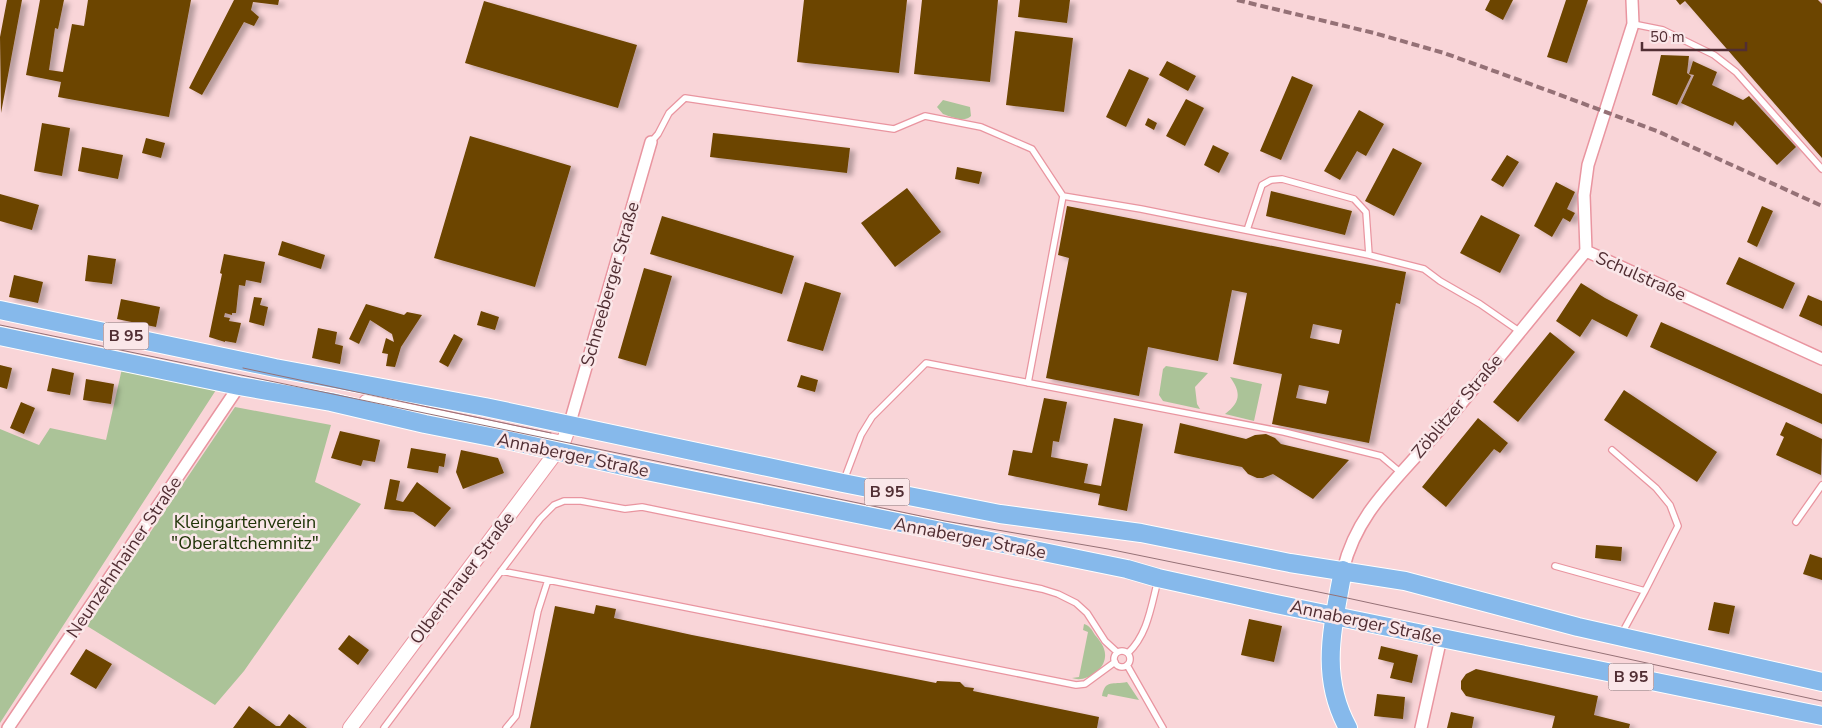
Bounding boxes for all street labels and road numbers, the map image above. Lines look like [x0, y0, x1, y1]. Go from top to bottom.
street label: Schneeberger Straße [575, 199, 645, 369]
street label: Schulstraße [1592, 245, 1690, 307]
road number: B 95 [104, 322, 148, 350]
street label: Zöblitzer Straße [1406, 349, 1508, 463]
street label: Annaberger Straße [495, 427, 651, 483]
street label: Neunzehnhainer Straße [61, 471, 187, 643]
road number: B 95 [864, 478, 910, 506]
street label: Olbernhauer Straße [404, 507, 520, 649]
street label: Annaberger Straße [892, 511, 1048, 565]
street label: Annaberger Straße [1288, 594, 1444, 650]
road number: B 95 [1608, 664, 1654, 690]

